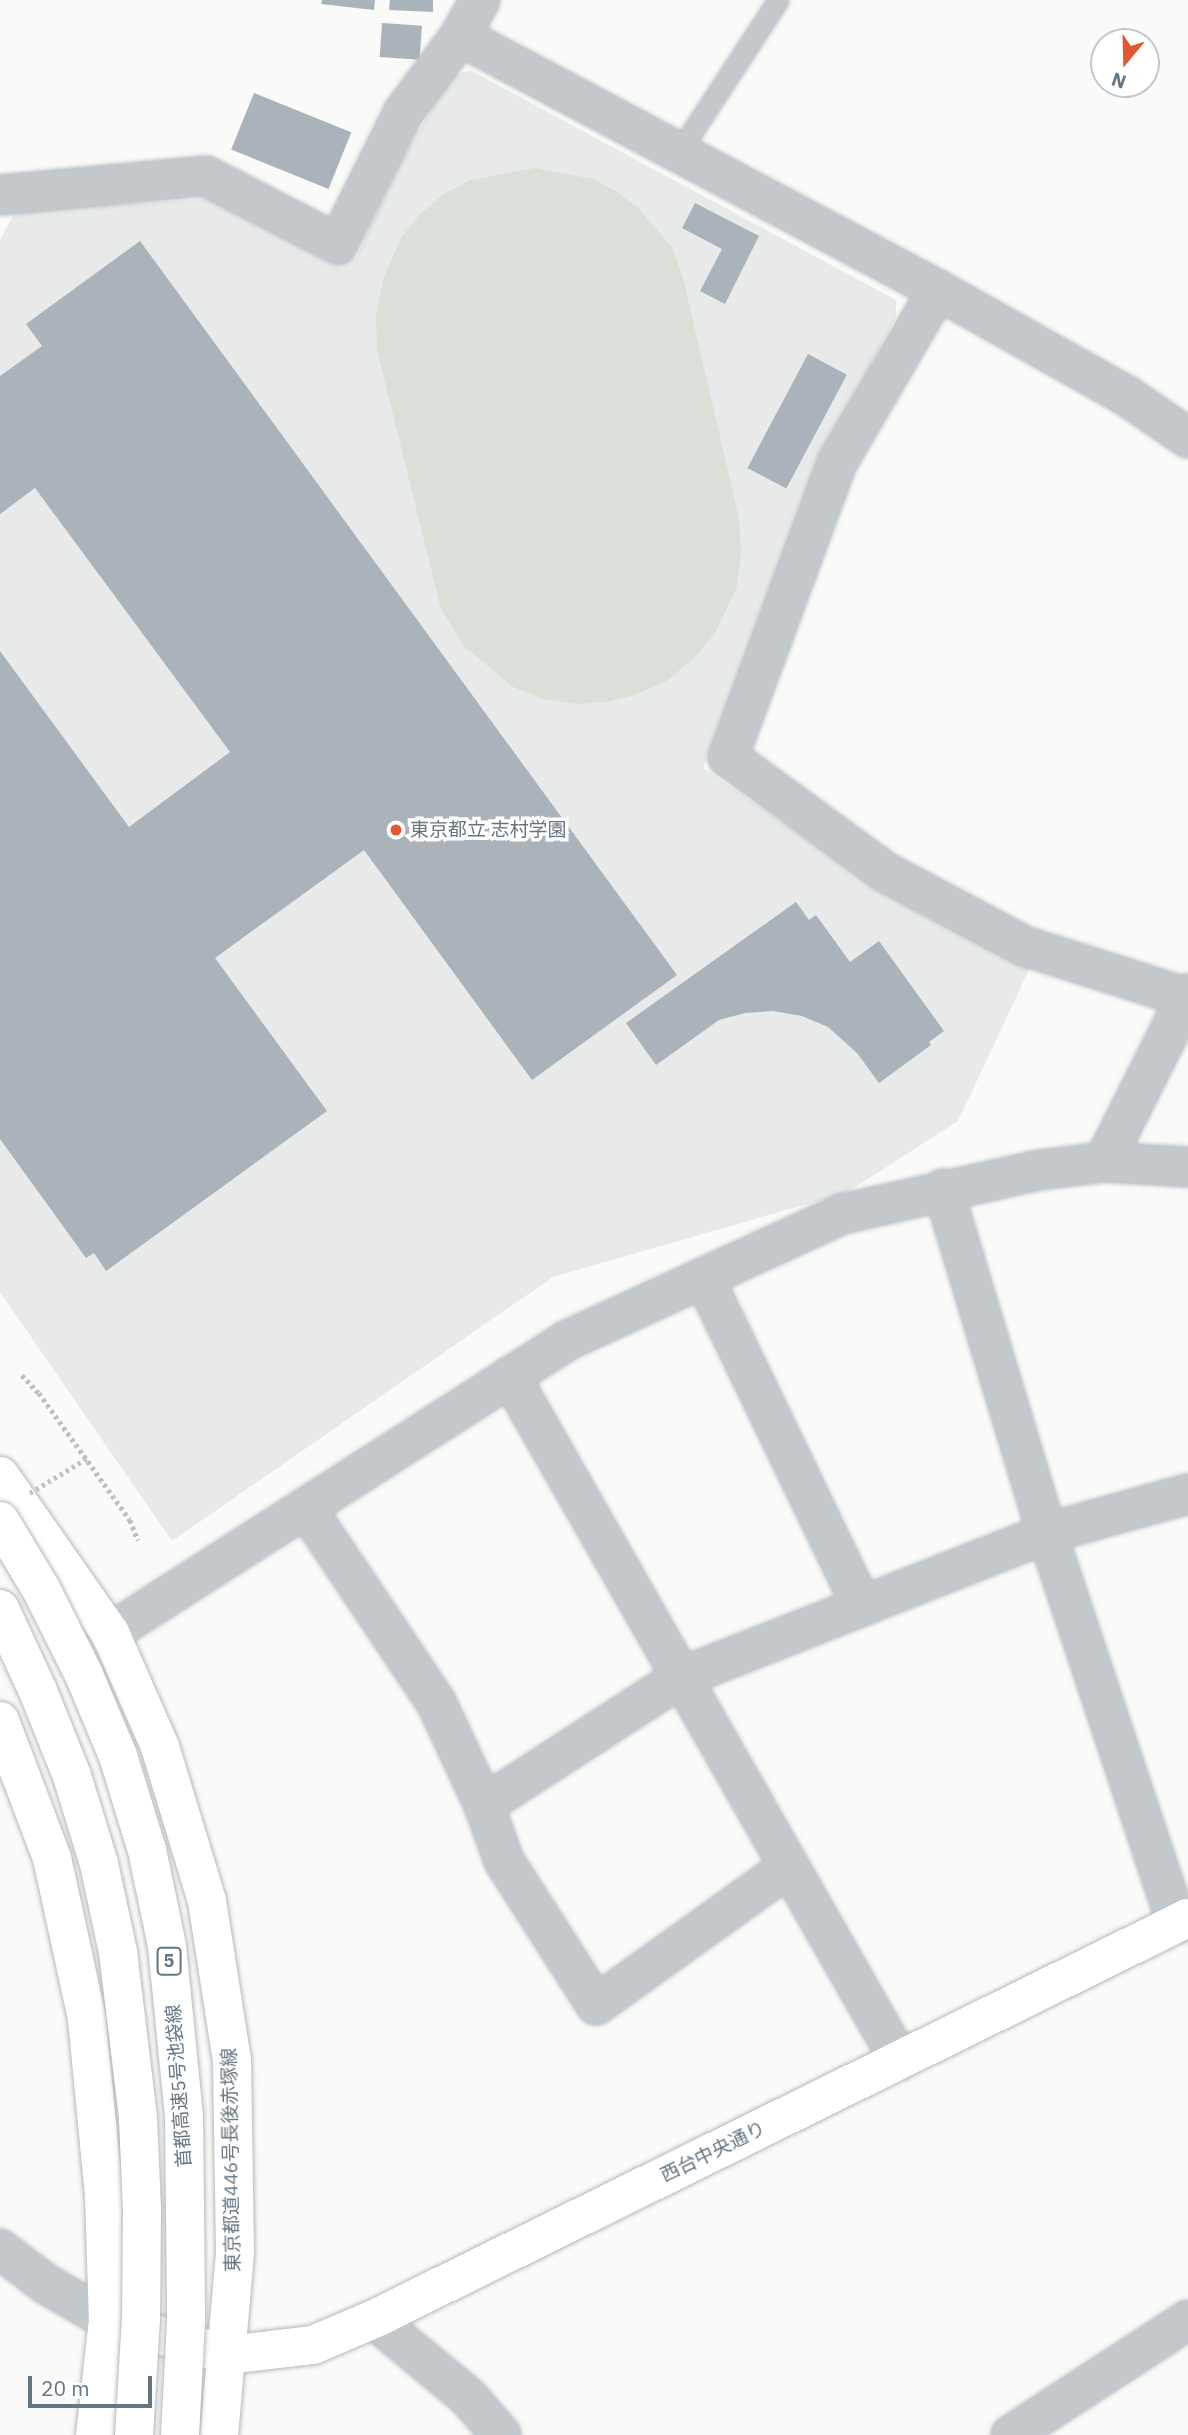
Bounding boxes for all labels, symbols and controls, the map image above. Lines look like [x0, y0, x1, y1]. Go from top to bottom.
north arrow [1090, 28, 1160, 98]
text: N [1108, 67, 1129, 95]
place label: 東京都立 志村学園 [410, 819, 566, 841]
marker: 東京都立 志村学園 [388, 822, 404, 838]
road number: 5 [155, 1947, 183, 1976]
street label: 首都高速5号池袋線 [162, 2004, 196, 2168]
street label: 東京都道446号長後赤塚線 [218, 2048, 244, 2272]
street label: 西台中央通り [657, 2117, 769, 2187]
scale bar [32, 2362, 156, 2406]
text: 20 m [41, 2374, 90, 2402]

